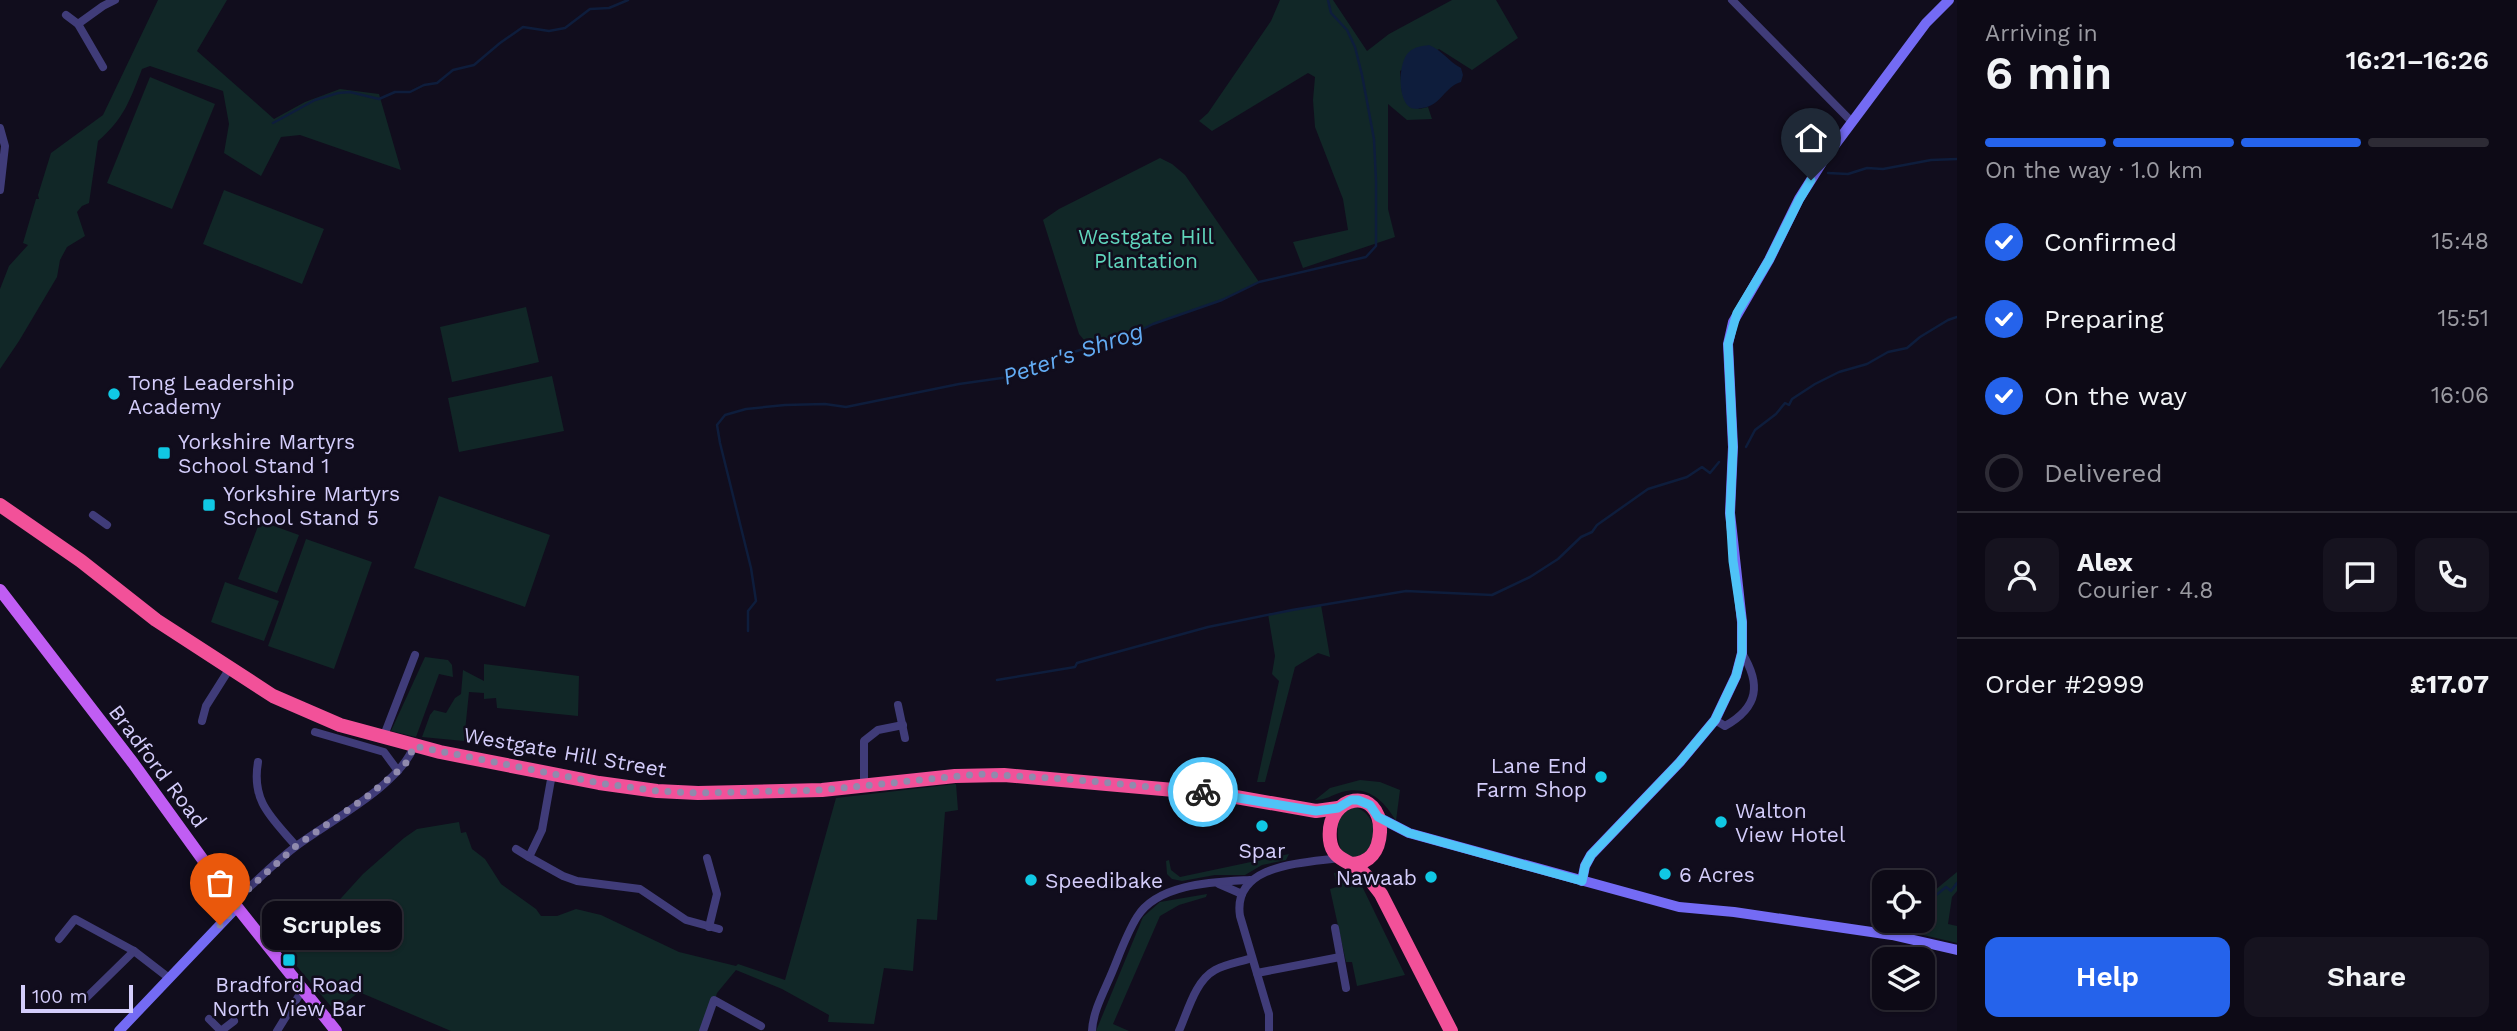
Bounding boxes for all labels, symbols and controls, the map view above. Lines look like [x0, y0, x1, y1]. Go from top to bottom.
text: Arriving in [1985, 20, 2098, 47]
text: 16:21–16:26 [2346, 45, 2489, 75]
text: 6 min [1985, 46, 2112, 100]
pin [1781, 108, 1841, 180]
icon: home [1792, 119, 1830, 157]
text: On the way · 1.0 km [1985, 157, 2203, 184]
icon: check [1985, 223, 2023, 261]
park label: Westgate Hill Plantation [1078, 224, 1215, 273]
text: Confirmed [2044, 227, 2177, 257]
text: 15:48 [2432, 228, 2489, 255]
icon: check [1985, 300, 2023, 338]
text: Preparing [2044, 304, 2164, 334]
text: 15:51 [2437, 305, 2489, 332]
water label: Peter's Shrog [999, 317, 1147, 391]
place label: Tong Leadership Academy [128, 370, 295, 419]
icon: check [1985, 377, 2023, 415]
text: On the way [2044, 381, 2187, 411]
text: 16:06 [2431, 382, 2489, 409]
marker: Tong Leadership Academy [106, 386, 122, 402]
place label: Yorkshire Martyrs School Stand 1 [178, 429, 355, 478]
marker: Yorkshire Martyrs School Stand 1 [156, 445, 172, 461]
text: Delivered [2044, 458, 2163, 488]
place label: Yorkshire Martyrs School Stand 5 [223, 481, 400, 530]
marker: Yorkshire Martyrs School Stand 5 [201, 497, 217, 513]
button: person [1985, 538, 2059, 612]
button: chat [2323, 538, 2397, 612]
button: phone [2415, 538, 2489, 612]
text: Alex [2077, 547, 2133, 577]
text: Courier · 4.8 [2077, 577, 2213, 604]
text: Order #2999 [1985, 669, 2145, 699]
text: £17.07 [2410, 669, 2489, 699]
street label: Bradford Road [104, 700, 212, 832]
street label: Westgate Hill Street [462, 722, 669, 782]
place label: Lane End Farm Shop [1475, 753, 1587, 802]
courier [1168, 757, 1238, 827]
marker: Lane End Farm Shop [1593, 769, 1609, 785]
icon: bike [1184, 773, 1222, 811]
place label: Walton View Hotel [1735, 798, 1846, 847]
marker: Walton View Hotel [1713, 814, 1729, 830]
marker: Spar [1254, 818, 1270, 834]
place label: Spar [1239, 838, 1286, 863]
pin [190, 853, 250, 925]
place label: 6 Acres [1679, 862, 1755, 887]
icon: bag [201, 864, 239, 902]
place label: Nawaab [1336, 865, 1417, 890]
marker: 6 Acres [1657, 866, 1673, 882]
place label: Speedibake [1045, 868, 1163, 893]
marker: Nawaab [1423, 869, 1439, 885]
map controls [1872, 870, 1935, 1010]
button: locate [1872, 870, 1935, 933]
marker: Speedibake [1023, 872, 1039, 888]
callout: Scruples [262, 900, 402, 950]
text: Scruples [283, 912, 382, 939]
button: Help [1985, 937, 2230, 1017]
button: Share [2244, 937, 2489, 1017]
button: layers [1872, 947, 1935, 1010]
marker: Bradford Road North View Bar [281, 952, 297, 968]
place label: Bradford Road North View Bar [212, 972, 366, 1021]
scale bar [21, 982, 133, 1014]
text: 100 m [32, 985, 88, 1008]

